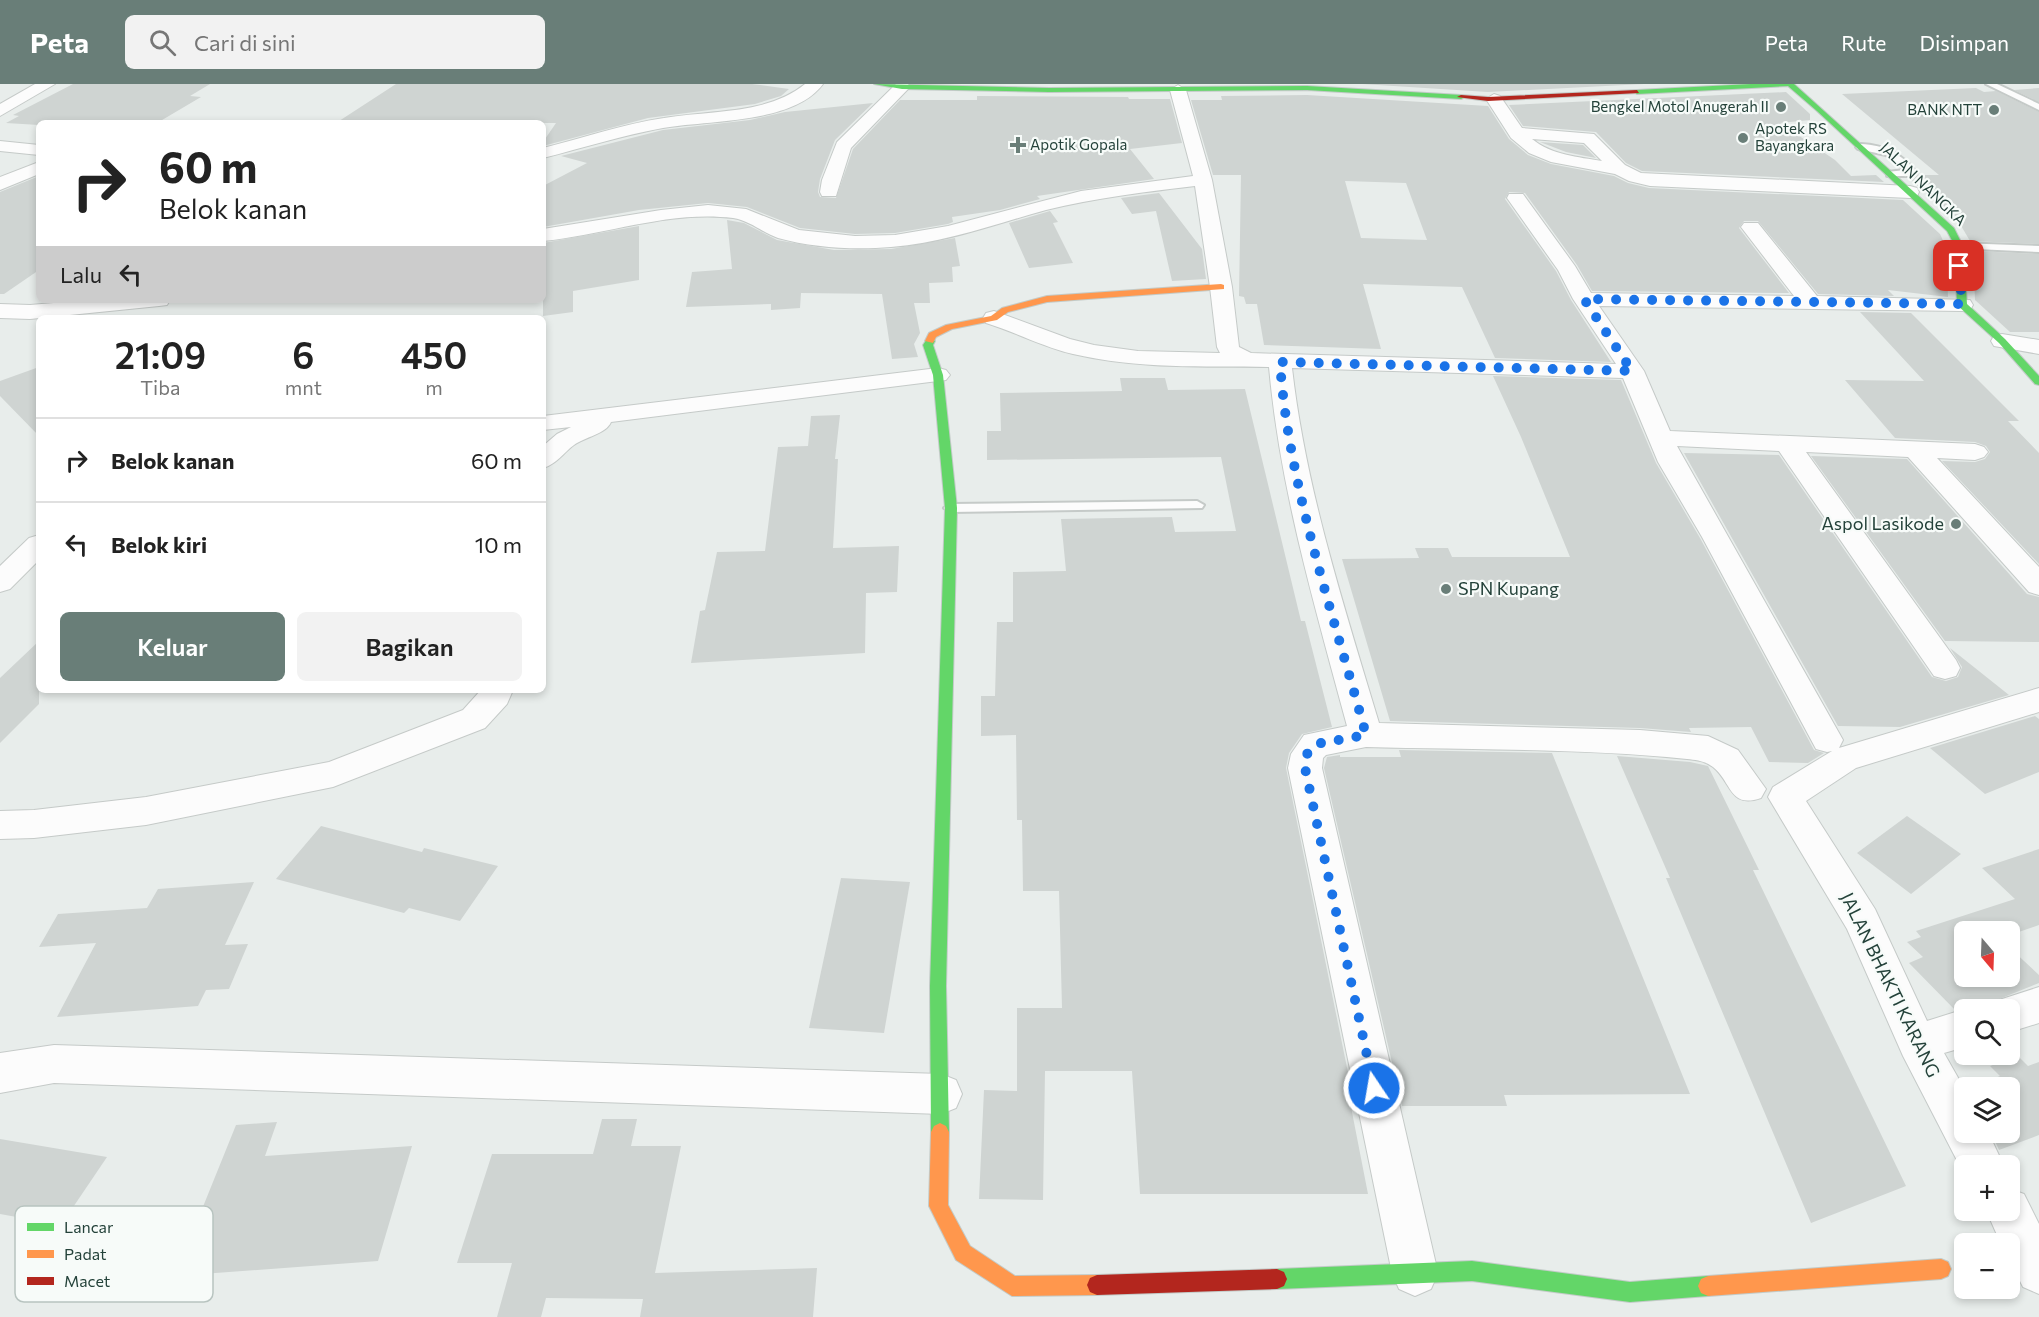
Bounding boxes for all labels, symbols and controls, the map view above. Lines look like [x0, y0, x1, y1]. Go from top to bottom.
search box [125, 15, 545, 69]
text: Peta [30, 25, 89, 59]
icon: search [146, 26, 179, 59]
text: Cari di sini [194, 29, 296, 56]
text: Peta [1765, 30, 1808, 55]
text: Rute [1841, 30, 1886, 55]
text: Disimpan [1919, 30, 2009, 55]
place label: Bengkel Motol Anugerah II [1591, 97, 1769, 115]
marker: Bengkel Motol Anugerah II [1774, 100, 1788, 114]
place label: BANK NTT [1907, 100, 1982, 118]
marker: BANK NTT [1987, 103, 2001, 117]
place label: Apotek RS Bayangkara [1755, 119, 1834, 154]
marker: Apotek RS Bayangkara [1736, 131, 1750, 145]
place label: Apotik Gopala [1030, 135, 1127, 153]
marker: Apotik Gopala [1011, 138, 1025, 152]
street label: JALAN NANGKA [1877, 138, 1970, 229]
text: 60 m [159, 140, 258, 192]
icon: right [60, 144, 138, 222]
text: Belok kanan [159, 192, 307, 225]
pin [1933, 240, 1984, 291]
icon: arrive [1942, 249, 1975, 282]
icon: left [114, 258, 147, 291]
text: Lalu [60, 261, 102, 288]
text: 21:09 [115, 332, 206, 376]
text: 6 [292, 332, 314, 376]
text: 450 [401, 332, 467, 376]
text: Tiba [140, 375, 181, 399]
text: mnt [285, 375, 322, 399]
text: m [425, 375, 443, 399]
icon: right [60, 444, 93, 477]
text: Belok kanan [111, 447, 234, 474]
text: 60 m [471, 447, 522, 474]
place label: Aspol Lasikode [1821, 512, 1944, 534]
marker: Aspol Lasikode [1949, 517, 1963, 531]
icon: left [60, 528, 93, 561]
text: Belok kiri [111, 531, 207, 558]
text: 10 m [475, 531, 522, 558]
place label: SPN Kupang [1458, 577, 1559, 599]
marker: SPN Kupang [1439, 582, 1453, 596]
button: Keluar [60, 612, 285, 681]
button: Bagikan [297, 612, 522, 681]
street label: JALAN BHAKTI KARANG [1837, 889, 1945, 1081]
north arrow [1954, 921, 2020, 987]
map controls [1954, 921, 2020, 1299]
button: search [1954, 999, 2020, 1065]
position arrow [1342, 1056, 1406, 1120]
button: layers [1954, 1077, 2020, 1143]
button: + [1954, 1155, 2020, 1221]
legend [15, 1206, 213, 1302]
text: Lancar [64, 1217, 114, 1236]
button: − [1954, 1233, 2020, 1299]
text: Padat [64, 1244, 107, 1263]
text: Macet [64, 1271, 111, 1290]

